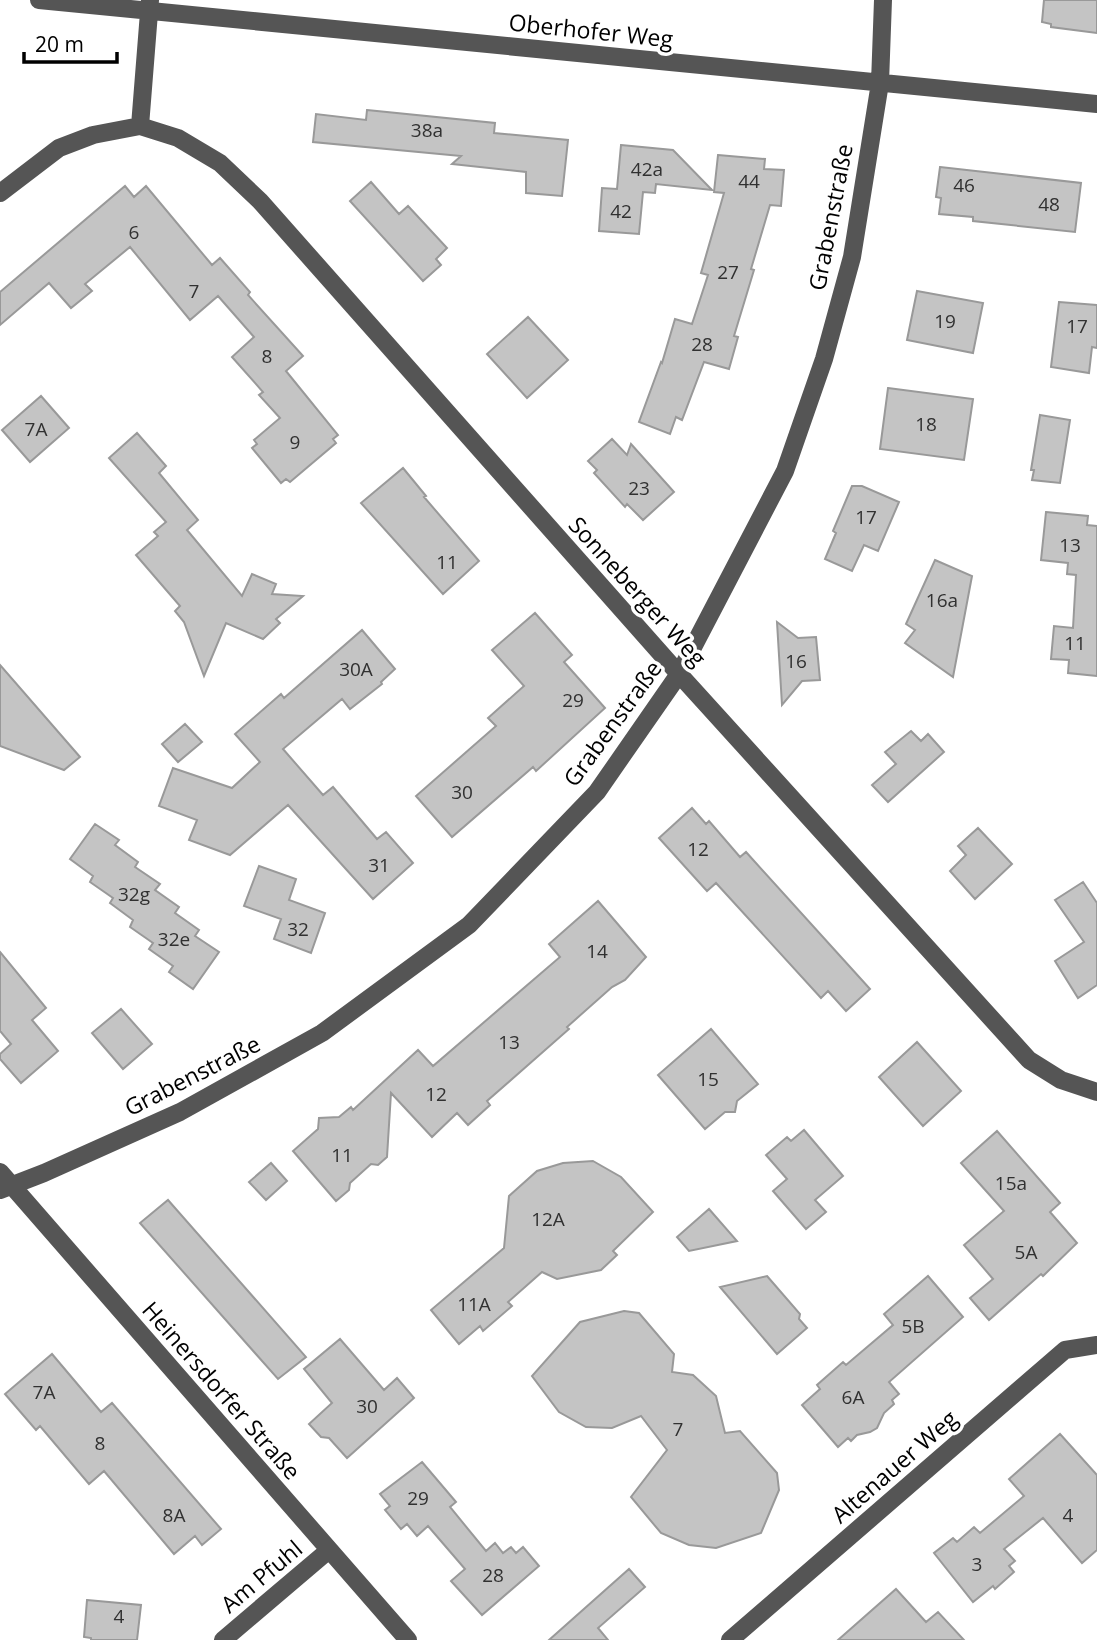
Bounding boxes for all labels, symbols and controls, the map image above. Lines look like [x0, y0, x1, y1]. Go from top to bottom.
street label: Oberhofer Weg [507, 5, 675, 55]
scale bar [24, 21, 117, 65]
text: 20 m [35, 30, 84, 58]
house number: 38a [411, 117, 443, 143]
street label: Grabenstraße [800, 141, 860, 293]
house number: 42a [631, 156, 663, 182]
house number: 44 [738, 168, 760, 194]
house number: 46 [953, 172, 975, 198]
house number: 48 [1038, 191, 1060, 217]
house number: 42 [610, 198, 632, 224]
house number: 6 [129, 219, 139, 245]
house number: 27 [717, 259, 739, 285]
house number: 7 [189, 278, 199, 304]
house number: 19 [934, 308, 956, 334]
house number: 17 [1066, 313, 1088, 339]
house number: 28 [691, 331, 713, 357]
house number: 8 [262, 343, 272, 369]
house number: 18 [915, 411, 937, 437]
house number: 7A [25, 416, 47, 442]
house number: 9 [290, 429, 300, 455]
house number: 23 [628, 475, 650, 501]
house number: 17 [855, 504, 877, 530]
street label: Sonneberger Weg [562, 509, 714, 673]
house number: 13 [1059, 532, 1081, 558]
house number: 11 [436, 549, 458, 575]
house number: 16a [926, 587, 958, 613]
house number: 11 [1064, 630, 1086, 656]
house number: 16 [785, 648, 807, 674]
street label: Grabenstraße [555, 653, 669, 793]
house number: 30A [339, 656, 373, 682]
house number: 29 [562, 687, 584, 713]
house number: 30 [451, 779, 473, 805]
house number: 12 [687, 836, 709, 862]
house number: 31 [368, 852, 390, 878]
house number: 32g [118, 881, 150, 907]
house number: 32 [287, 916, 309, 942]
house number: 32e [158, 926, 190, 952]
house number: 14 [586, 938, 608, 964]
street label: Grabenstraße [119, 1027, 265, 1123]
house number: 13 [498, 1029, 520, 1055]
house number: 15 [697, 1066, 719, 1092]
house number: 12 [425, 1081, 447, 1107]
house number: 11 [331, 1142, 353, 1168]
house number: 15a [995, 1170, 1027, 1196]
house number: 12A [531, 1206, 565, 1232]
house number: 5A [1015, 1239, 1037, 1265]
house number: 11A [457, 1291, 491, 1317]
street label: Heinersdorfer Straße [136, 1294, 308, 1486]
house number: 5B [901, 1313, 925, 1339]
house number: 7A [33, 1379, 55, 1405]
house number: 6A [842, 1384, 864, 1410]
house number: 30 [356, 1393, 378, 1419]
street label: Altenauer Weg [824, 1402, 964, 1530]
house number: 7 [673, 1416, 683, 1442]
house number: 8 [95, 1430, 105, 1456]
house number: 29 [407, 1485, 429, 1511]
house number: 8A [163, 1502, 185, 1528]
house number: 4 [1063, 1502, 1074, 1528]
street label: Am Pfuhl [213, 1532, 309, 1620]
house number: 3 [972, 1551, 982, 1577]
house number: 28 [482, 1562, 504, 1588]
house number: 4 [114, 1603, 125, 1629]

